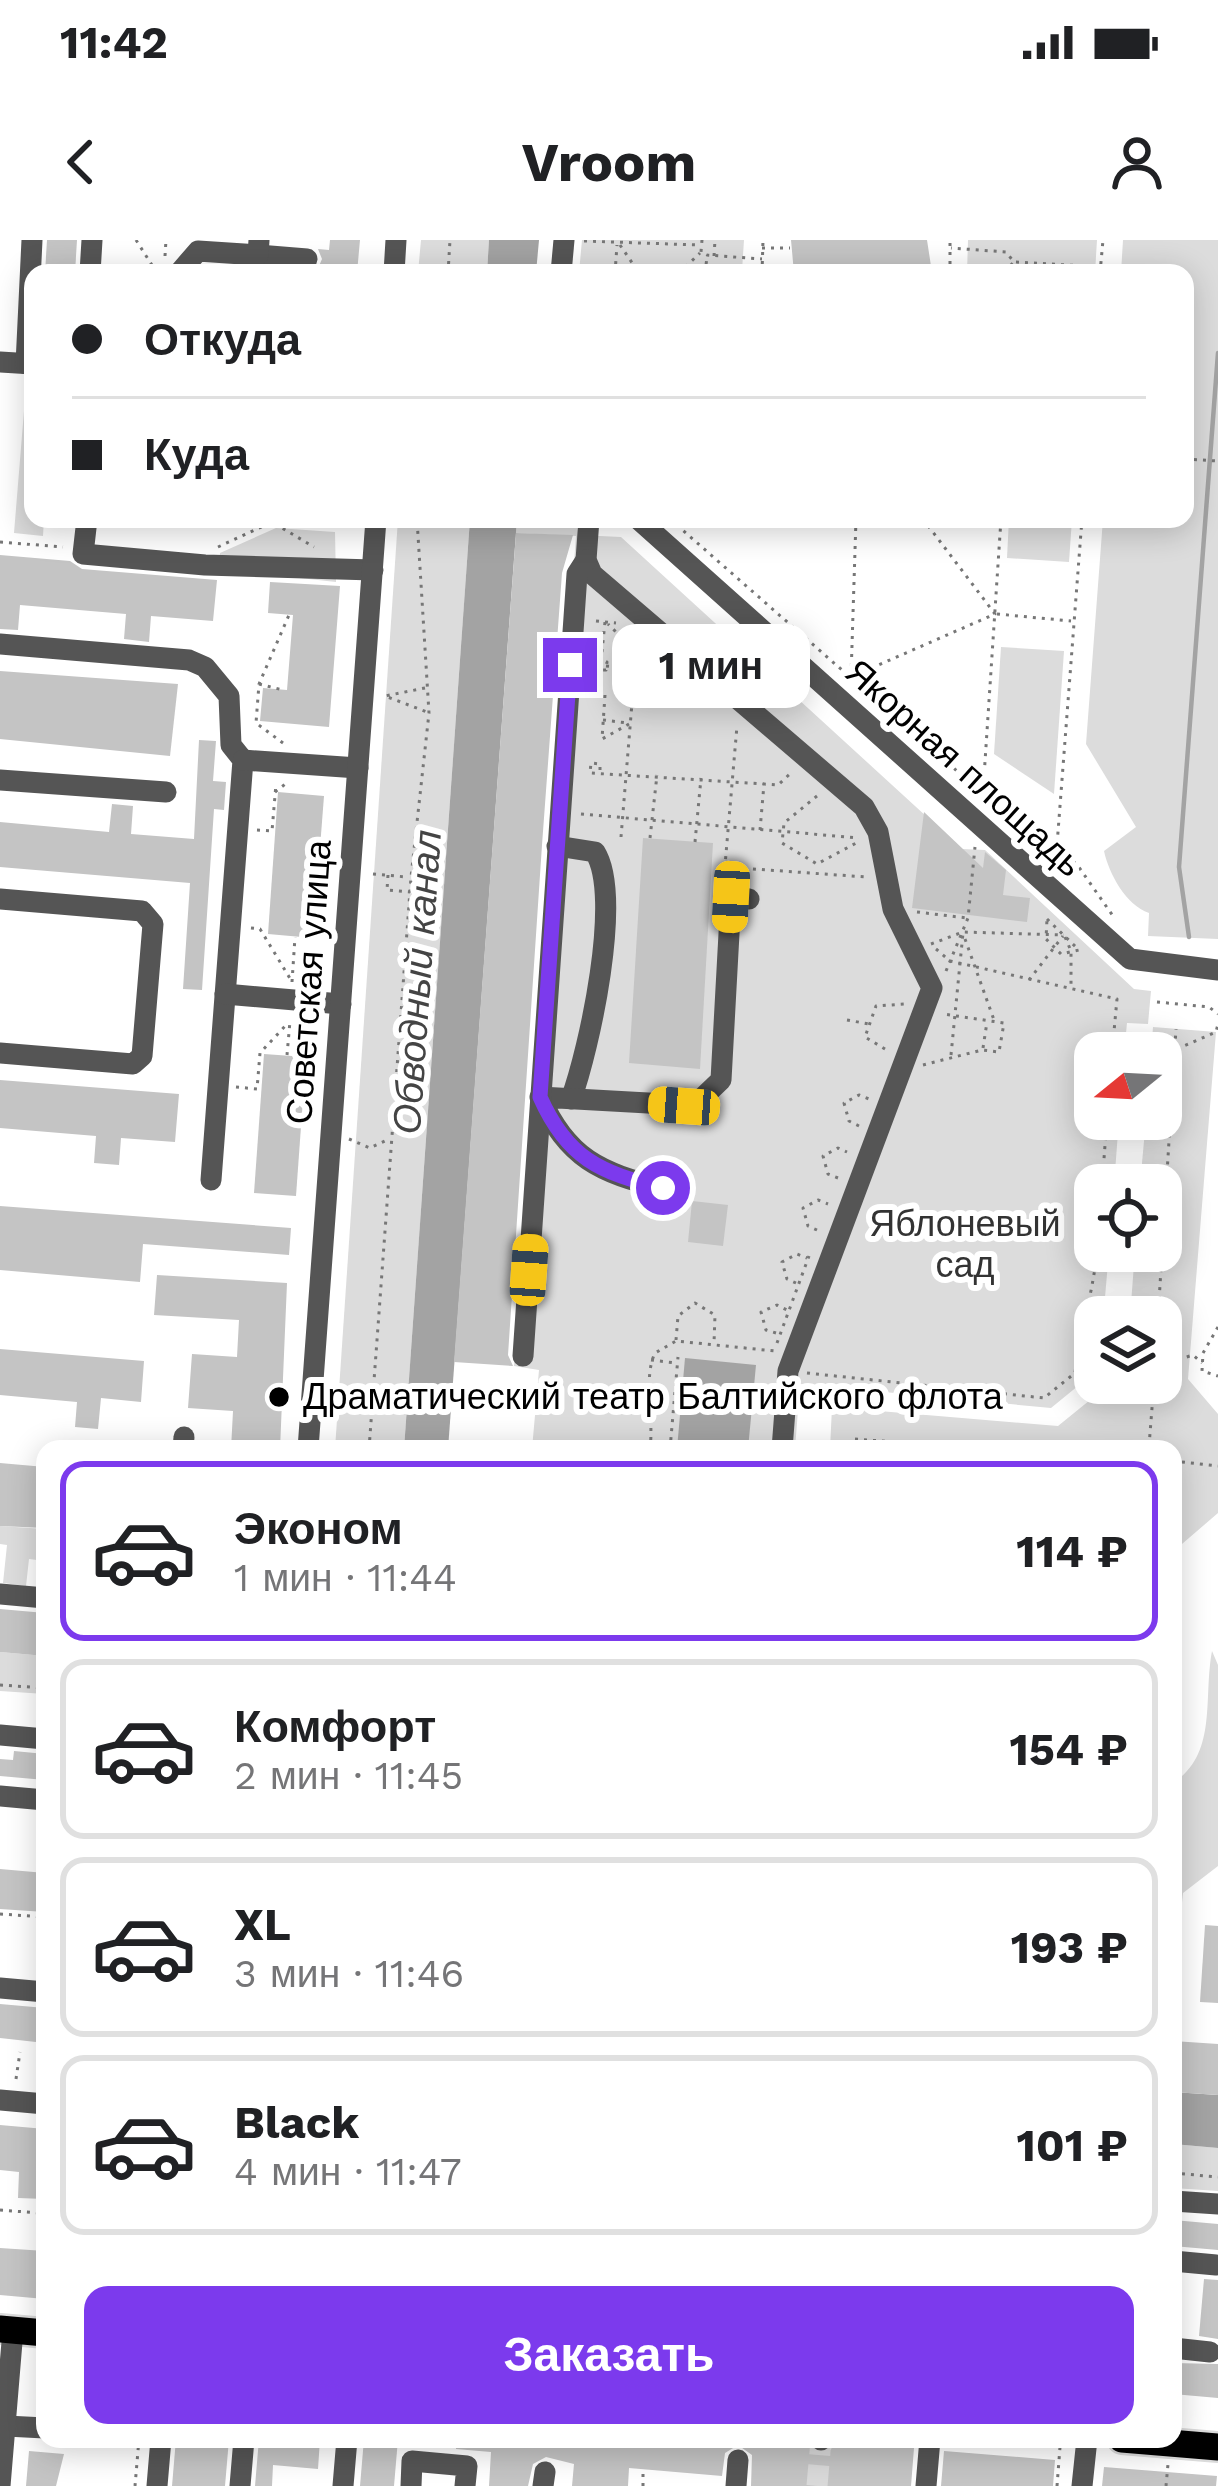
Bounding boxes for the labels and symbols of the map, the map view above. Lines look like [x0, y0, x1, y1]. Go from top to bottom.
callout: 1 мин [612, 623, 810, 707]
route end [543, 638, 597, 692]
street label: Якорная площадь [837, 651, 1091, 885]
water label: Обводный канал [384, 828, 450, 1136]
street label: Советская улица [278, 837, 340, 1126]
car [711, 860, 751, 934]
north arrow [1074, 1032, 1182, 1140]
car [647, 1086, 721, 1126]
route start [636, 1161, 690, 1215]
park label: Яблоневый сад [869, 1203, 1061, 1286]
car [509, 1233, 549, 1307]
place label: Драматический театр Балтийского флота [303, 1376, 1004, 1418]
marker: Драматический театр Балтийского флота [266, 1384, 292, 1410]

